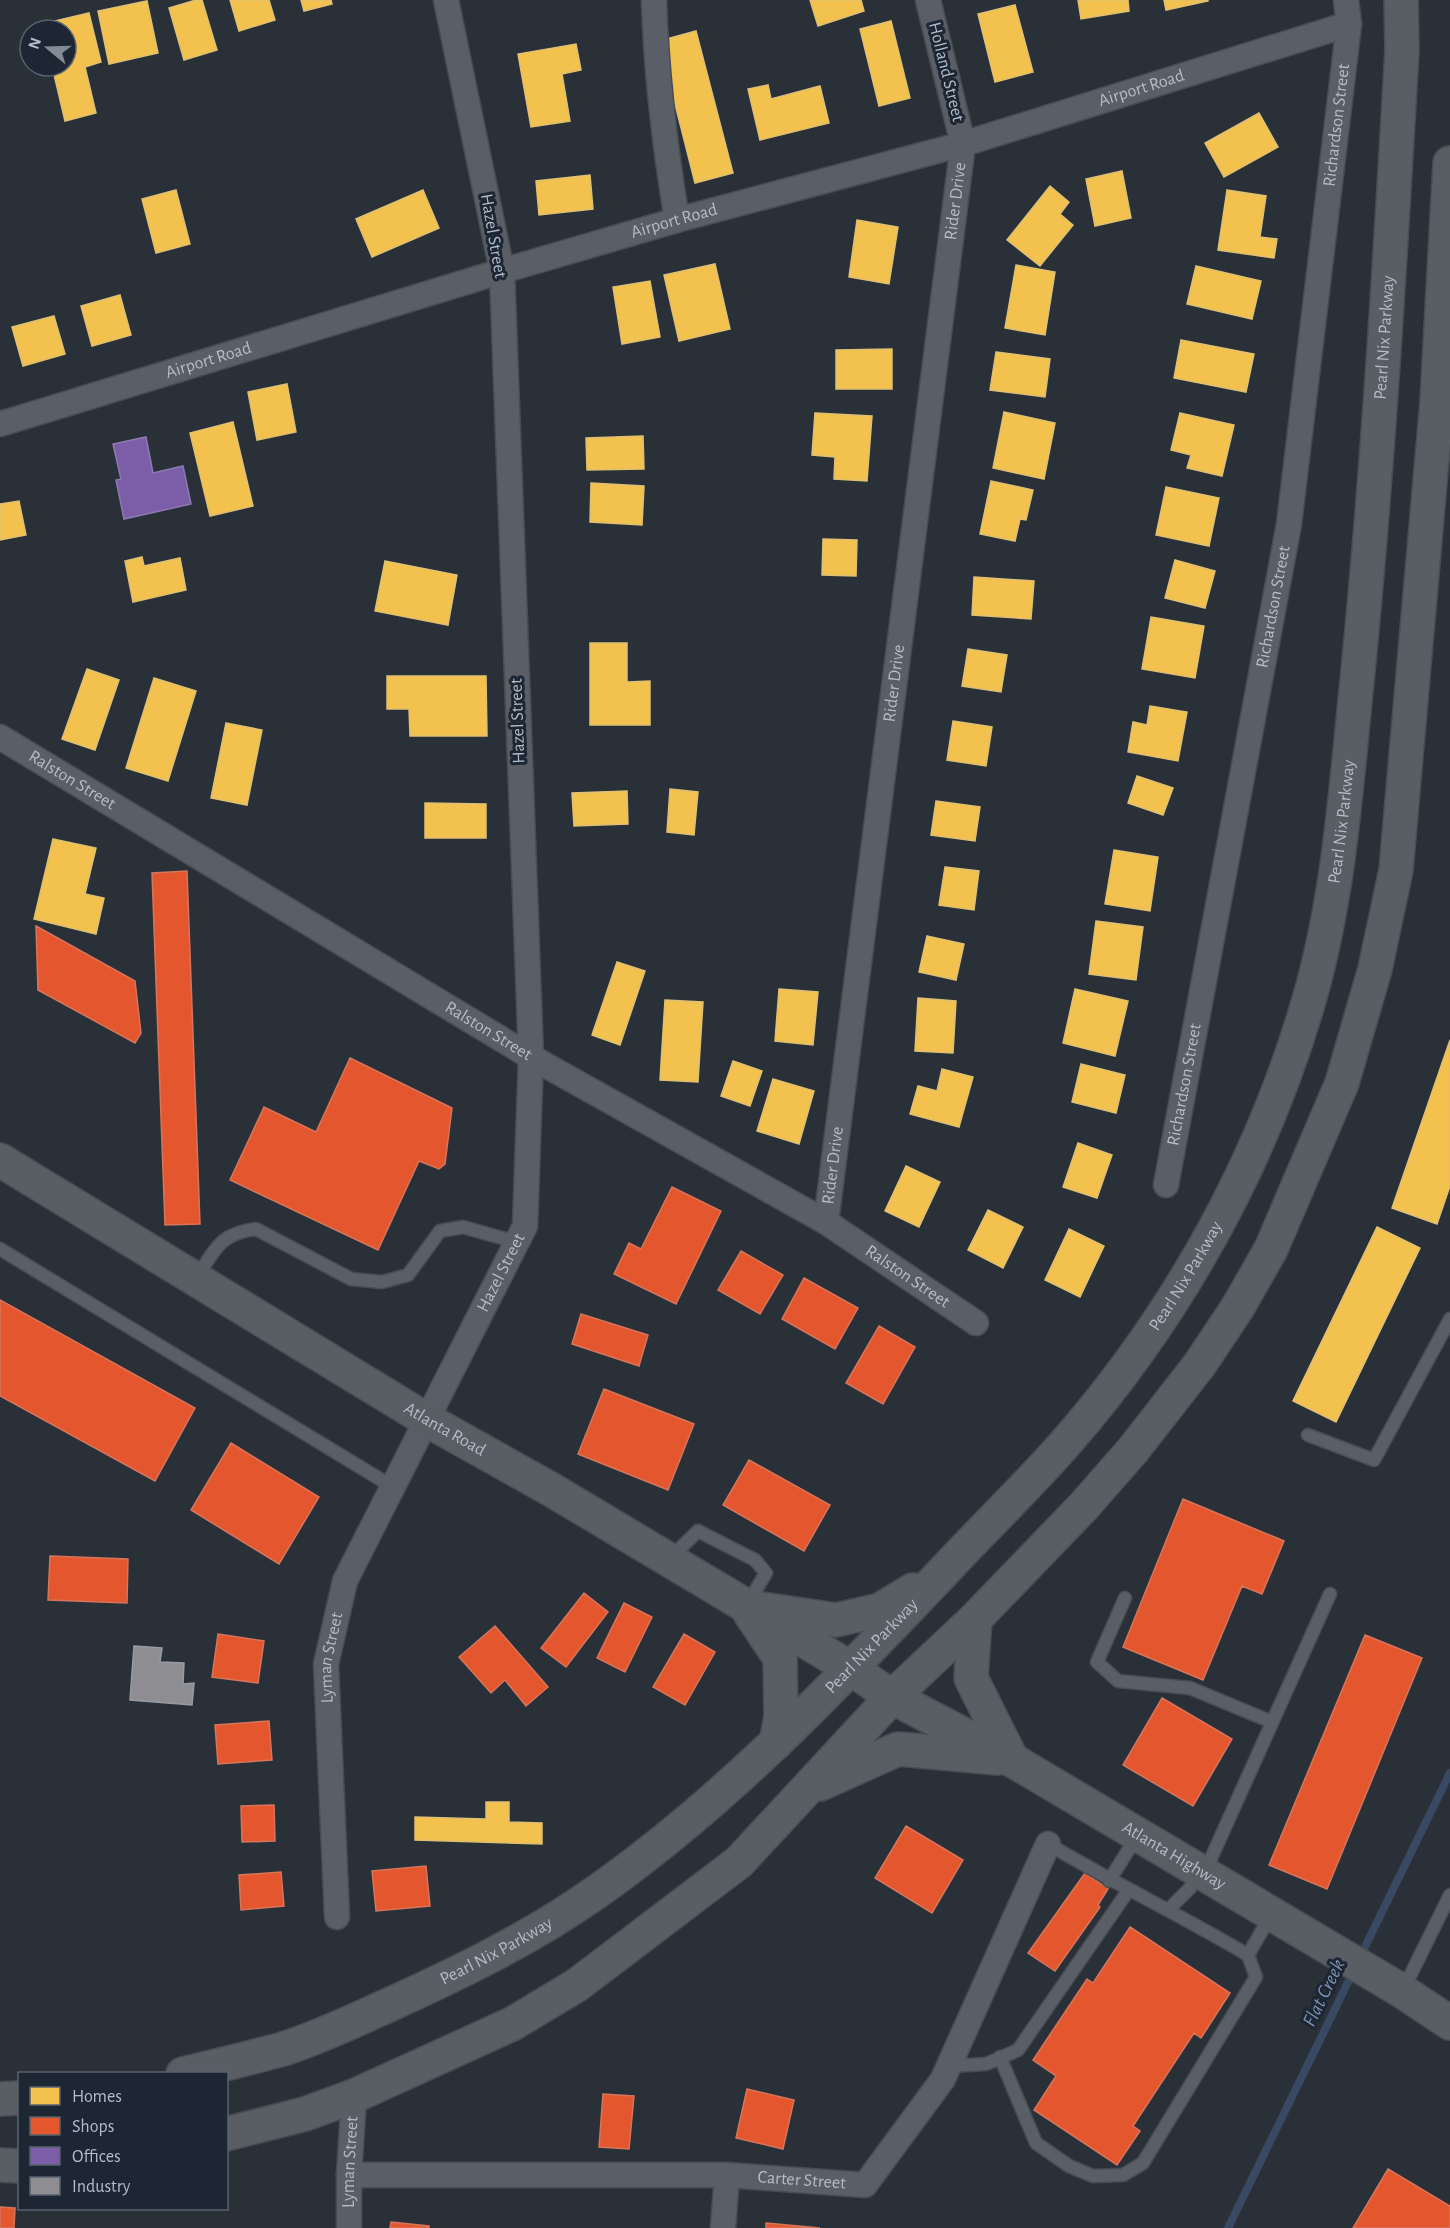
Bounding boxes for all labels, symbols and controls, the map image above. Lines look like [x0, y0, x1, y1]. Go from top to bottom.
north arrow [18, 18, 78, 78]
street label: Holland Street [925, 20, 967, 124]
text: N [25, 36, 44, 51]
street label: Richardson Street [1321, 62, 1353, 188]
street label: Airport Road [1096, 67, 1187, 110]
street label: Rider Drive [942, 161, 970, 241]
street label: Hazel Street [477, 192, 509, 280]
street label: Airport Road [629, 201, 719, 242]
street label: Pearl Nix Parkway [1372, 275, 1398, 400]
street label: Airport Road [163, 339, 254, 382]
street label: Richardson Street [1253, 544, 1294, 670]
street label: Rider Drive [881, 643, 908, 723]
street label: Hazel Street [508, 678, 528, 764]
street label: Ralston Street [25, 747, 119, 813]
street label: Pearl Nix Parkway [1325, 759, 1358, 885]
street label: Ralston Street [442, 998, 535, 1064]
street label: Richardson Street [1164, 1022, 1205, 1147]
street label: Rider Drive [819, 1125, 847, 1205]
street label: Pearl Nix Parkway [1146, 1218, 1226, 1334]
street label: Hazel Street [474, 1230, 529, 1315]
street label: Ralston Street [862, 1242, 953, 1312]
street label: Atlanta Road [401, 1399, 488, 1460]
street label: Pearl Nix Parkway [822, 1595, 922, 1697]
street label: Lyman Street [317, 1610, 347, 1704]
street label: Atlanta Highway [1119, 1818, 1229, 1894]
street label: Pearl Nix Parkway [437, 1914, 556, 1989]
water label: Flat Creek [1299, 1956, 1349, 2030]
legend [18, 2072, 228, 2210]
text: Homes [72, 2088, 122, 2106]
street label: Lyman Street [340, 2115, 362, 2208]
text: Shops [72, 2118, 114, 2136]
text: Offices [72, 2148, 121, 2166]
street label: Carter Street [757, 2168, 847, 2193]
text: Industry [72, 2178, 131, 2196]

